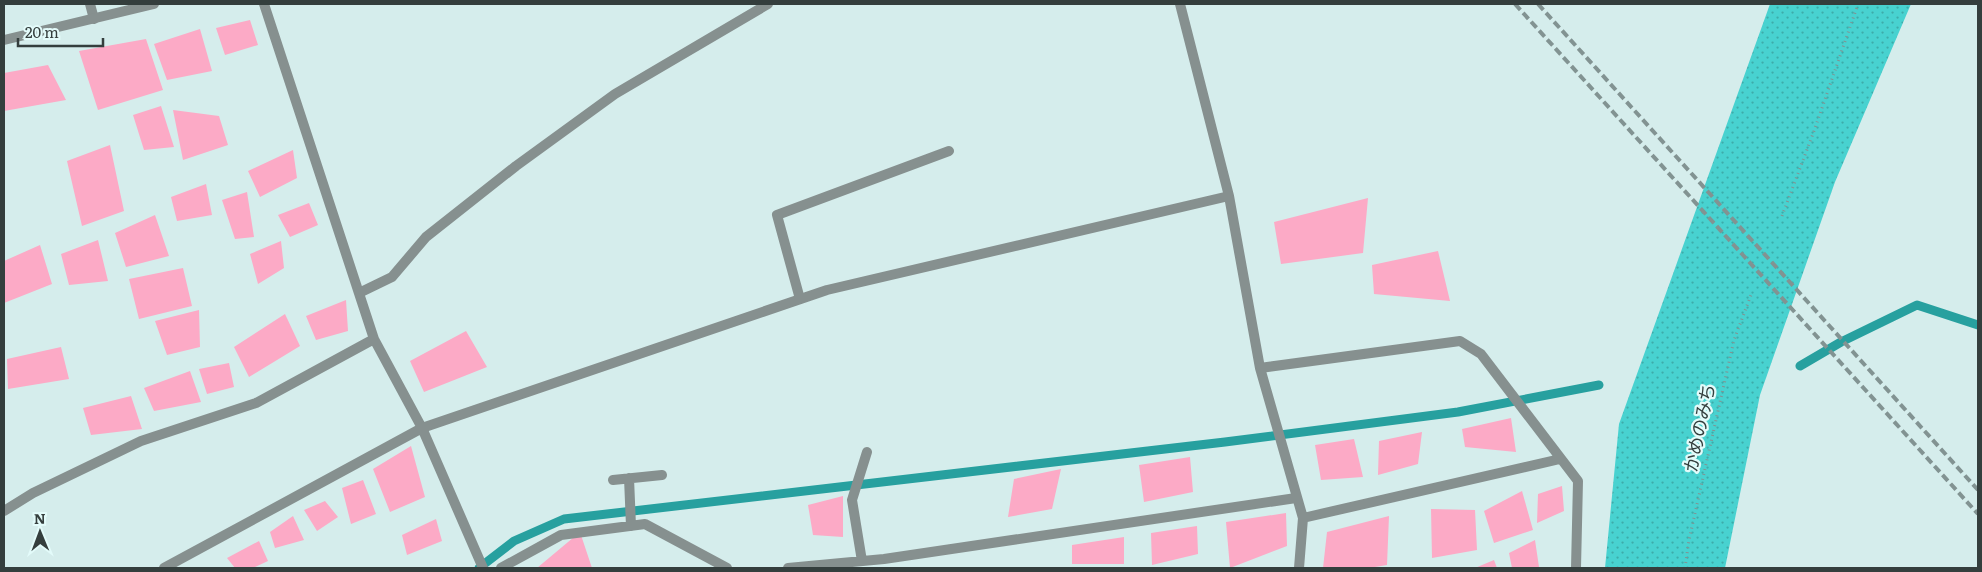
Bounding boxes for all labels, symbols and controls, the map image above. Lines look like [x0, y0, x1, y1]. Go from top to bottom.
scale bar [18, 15, 102, 47]
text: 20 m [25, 20, 59, 43]
street label: かめのみち [1676, 381, 1721, 475]
north arrow [15, 507, 65, 557]
text: N [34, 508, 46, 528]

